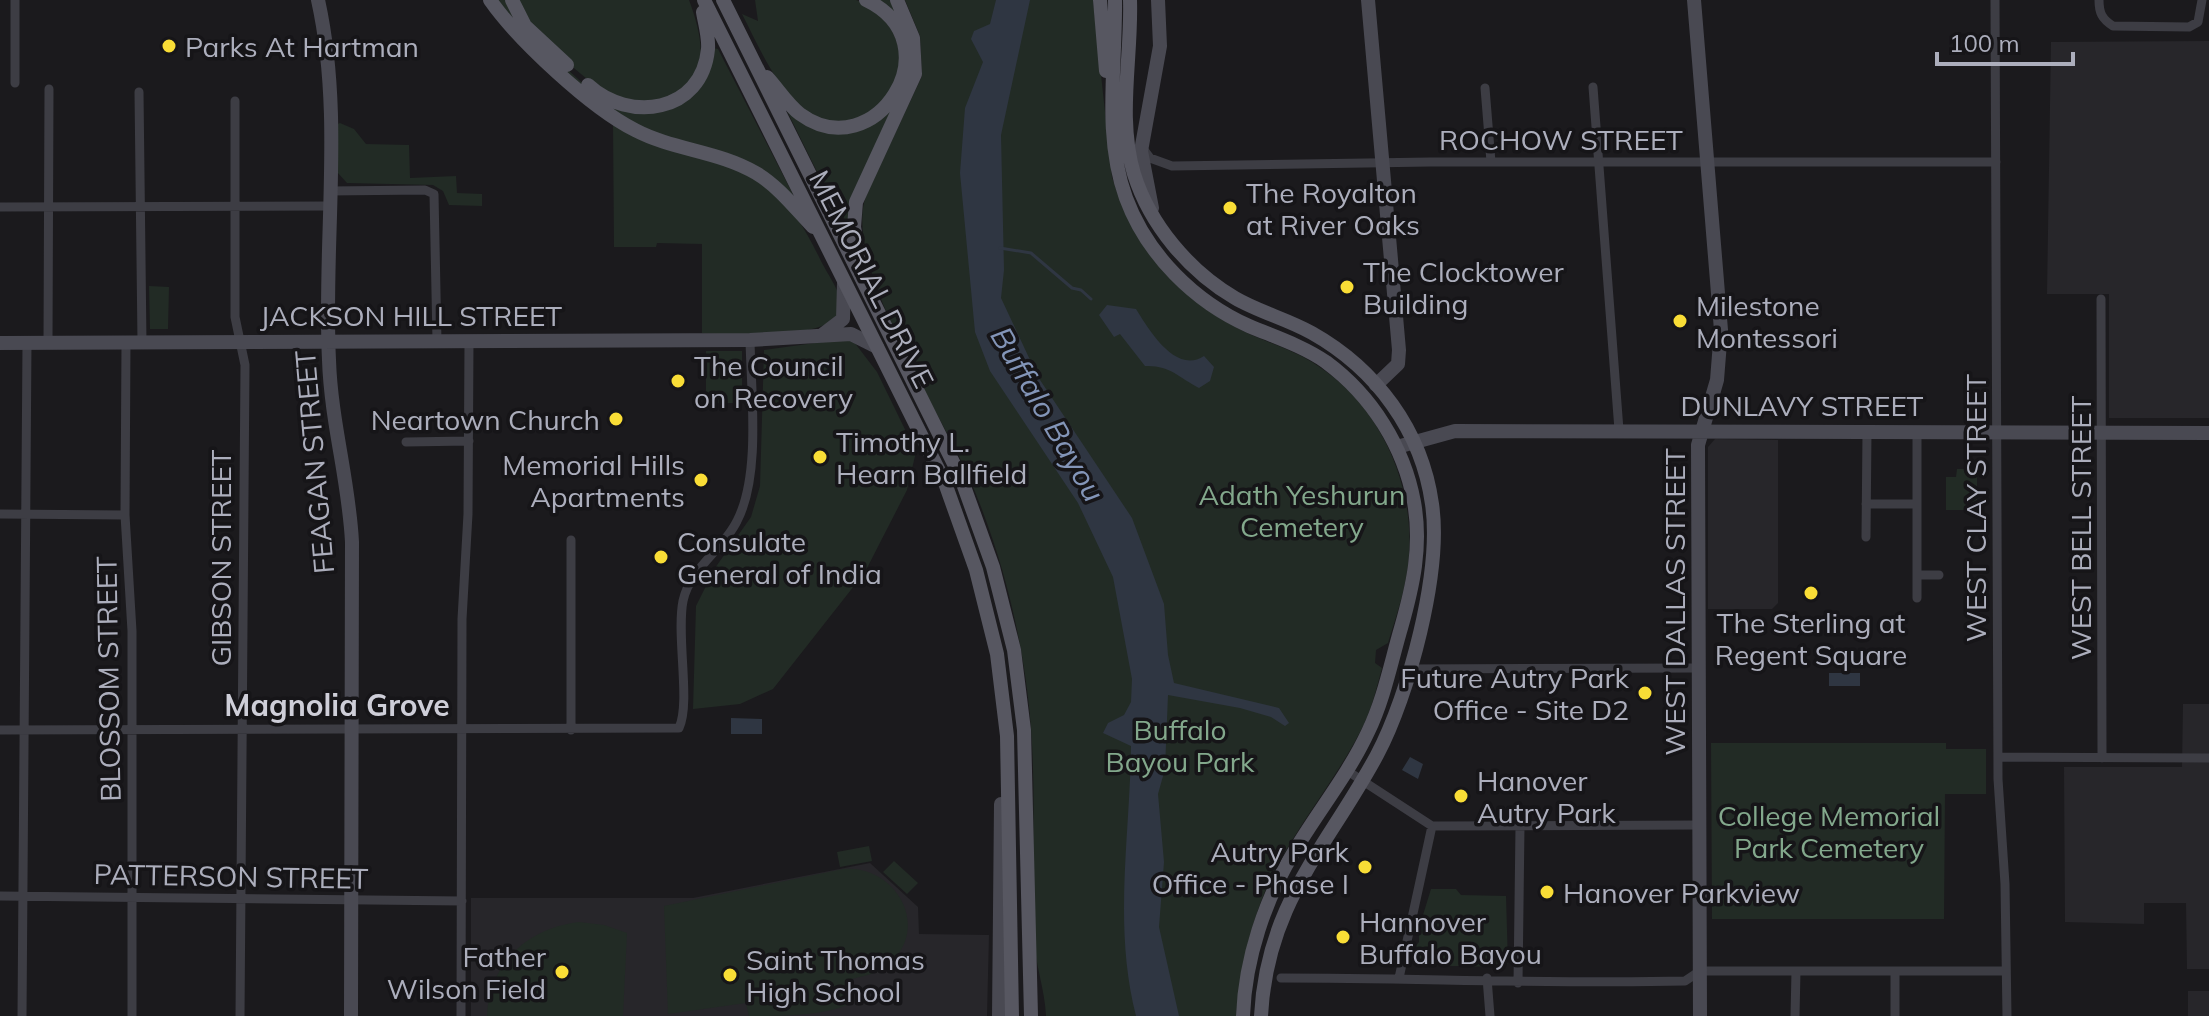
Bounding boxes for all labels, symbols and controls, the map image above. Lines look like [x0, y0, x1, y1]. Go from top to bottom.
scale bar [1937, 16, 2073, 66]
text: 100 m [1949, 28, 2020, 58]
place label: Parks At Hartman [185, 29, 419, 64]
marker: Parks At Hartman [160, 37, 178, 55]
street label: ROCHOW STREET [1439, 122, 1683, 157]
street label: MEMORIAL DRIVE [802, 164, 942, 394]
place label: The Royalton at River Oaks [1246, 175, 1420, 242]
marker: The Royalton at River Oaks [1221, 199, 1239, 217]
place label: The Clocktower Building [1363, 254, 1564, 321]
marker: The Clocktower Building [1338, 278, 1356, 296]
place label: Milestone Montessori [1696, 288, 1838, 355]
street label: JACKSON HILL STREET [260, 298, 562, 333]
marker: Milestone Montessori [1671, 312, 1689, 330]
water label: Buffalo Bayou [983, 320, 1113, 508]
place label: The Council on Recovery [694, 348, 853, 415]
street label: FEAGAN STREET [287, 349, 341, 575]
marker: The Council on Recovery [669, 372, 687, 390]
street label: WEST CLAY STREET [1958, 374, 1993, 642]
street label: DUNLAVY STREET [1681, 388, 1924, 423]
street label: WEST BELL STREET [2063, 396, 2098, 660]
place label: Neartown Church [371, 402, 600, 437]
marker: Neartown Church [607, 410, 625, 428]
place label: Timothy L. Hearn Ballfield [836, 424, 1027, 491]
place label: Memorial Hills Apartments [502, 447, 685, 514]
marker: Timothy L. Hearn Ballfield [811, 448, 829, 466]
street label: WEST DALLAS STREET [1657, 448, 1692, 756]
street label: GIBSON STREET [203, 449, 238, 666]
marker: Memorial Hills Apartments [692, 471, 710, 489]
park label: Adath Yeshurun Cemetery [1199, 477, 1405, 544]
place label: Consulate General of India [677, 524, 882, 591]
marker: Consulate General of India [652, 548, 670, 566]
street label: BLOSSOM STREET [88, 556, 128, 802]
marker: The Sterling at Regent Square [1802, 584, 1820, 602]
place label: The Sterling at Regent Square [1715, 605, 1907, 672]
place label: Future Autry Park Office - Site D2 [1400, 660, 1630, 727]
marker: Future Autry Park Office - Site D2 [1636, 684, 1654, 702]
district label: Magnolia Grove [224, 686, 450, 724]
park label: Buffalo Bayou Park [1106, 712, 1255, 779]
place label: Hanover Autry Park [1477, 763, 1616, 830]
marker: Hanover Autry Park [1452, 787, 1470, 805]
park label: College Memorial Park Cemetery [1718, 798, 1940, 865]
place label: Autry Park Office - Phase I [1152, 834, 1350, 901]
street label: PATTERSON STREET [93, 856, 369, 896]
marker: Autry Park Office - Phase I [1356, 858, 1374, 876]
place label: Hanover Parkview [1563, 875, 1800, 910]
marker: Hanover Parkview [1538, 883, 1556, 901]
place label: Hannover Buffalo Bayou [1359, 904, 1542, 971]
marker: Hannover Buffalo Bayou [1334, 928, 1352, 946]
place label: Father Wilson Field [387, 939, 547, 1006]
place label: Saint Thomas High School [746, 942, 925, 1009]
marker: Father Wilson Field [553, 963, 571, 981]
marker: Saint Thomas High School [721, 966, 739, 984]

